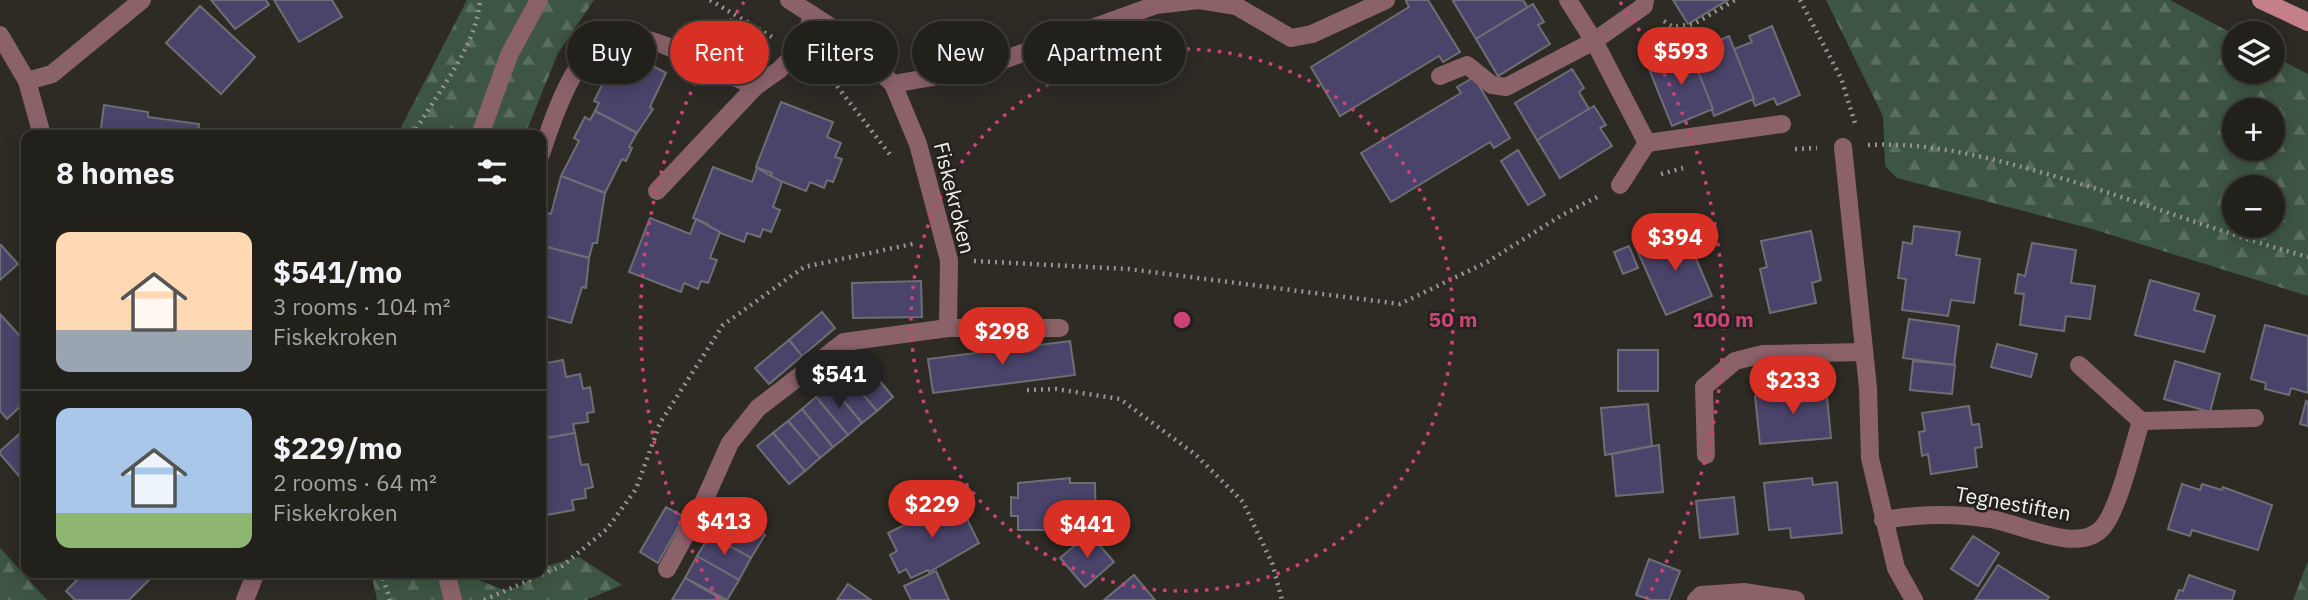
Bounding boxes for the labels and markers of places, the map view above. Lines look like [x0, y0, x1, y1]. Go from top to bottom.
pin: $593 [1640, 28, 1722, 87]
pin: $394 [1634, 214, 1716, 273]
pin: $298 [961, 308, 1043, 367]
centre of rings [1170, 308, 1194, 332]
pin: $541 [798, 350, 880, 410]
pin: $233 [1752, 356, 1834, 416]
pin: $229 [891, 480, 973, 540]
pin: $413 [683, 498, 765, 557]
pin: $441 [1046, 500, 1128, 560]

